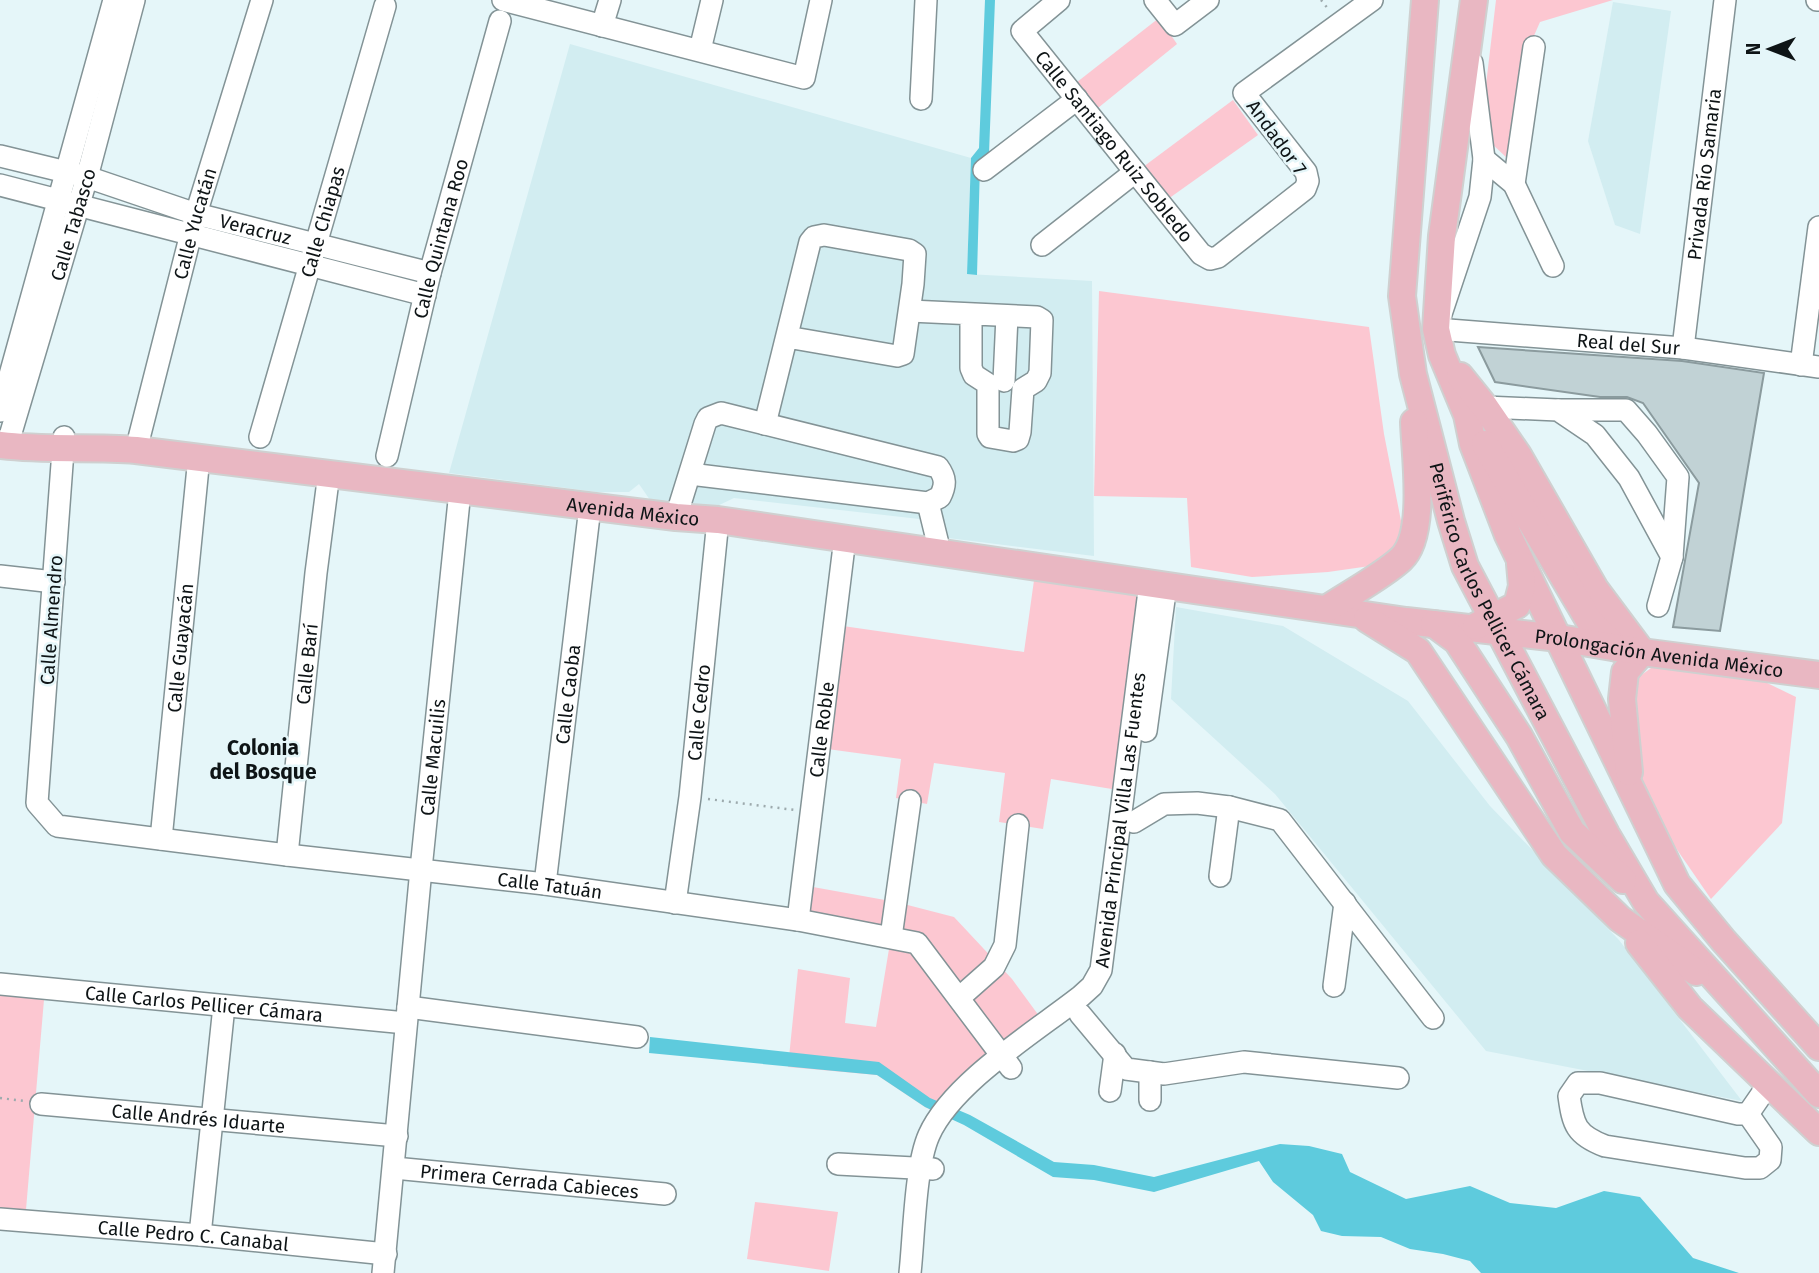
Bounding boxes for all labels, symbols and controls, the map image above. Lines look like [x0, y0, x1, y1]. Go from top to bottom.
north arrow [1735, 14, 1805, 84]
text: N [1742, 43, 1765, 55]
street label: Calle Santiago Ruiz Sobledo [1030, 46, 1198, 247]
street label: Privada Río Samaria [1683, 87, 1726, 262]
street label: Andador 7 [1242, 95, 1311, 179]
street label: Calle Quintana Roo [409, 156, 473, 321]
street label: Calle Chiapas [296, 164, 350, 280]
street label: Calle Yucatán [169, 165, 222, 282]
street label: Calle Tabasco [46, 166, 101, 284]
street label: Veracruz [217, 209, 294, 250]
street label: Real del Sur [1576, 329, 1681, 360]
street label: Periférico Carlos Pellicer Cámara [1424, 460, 1555, 724]
street label: Avenida México [565, 493, 700, 531]
street label: Calle Almendro [35, 554, 68, 686]
street label: Calle Guayacán [163, 582, 198, 714]
street label: Calle Barí [292, 622, 323, 706]
street label: Prolongación Avenida México [1534, 624, 1785, 682]
street label: Calle Caoba [551, 643, 586, 746]
street label: Calle Cedro [683, 663, 715, 762]
street label: Avenida Principal Villa Las Fuentes [1090, 671, 1151, 969]
street label: Calle Roble [805, 680, 839, 779]
street label: Calle Macuilis [416, 698, 450, 817]
district label: Colonia del Bosque [210, 735, 317, 785]
street label: Calle Tatuán [496, 868, 604, 904]
street label: Calle Carlos Pellicer Cámara [84, 981, 324, 1027]
street label: Calle Andrés Iduarte [111, 1099, 286, 1138]
street label: Primera Cerrada Cabieces [419, 1160, 640, 1203]
street label: Calle Pedro C. Canabal [97, 1216, 290, 1256]

